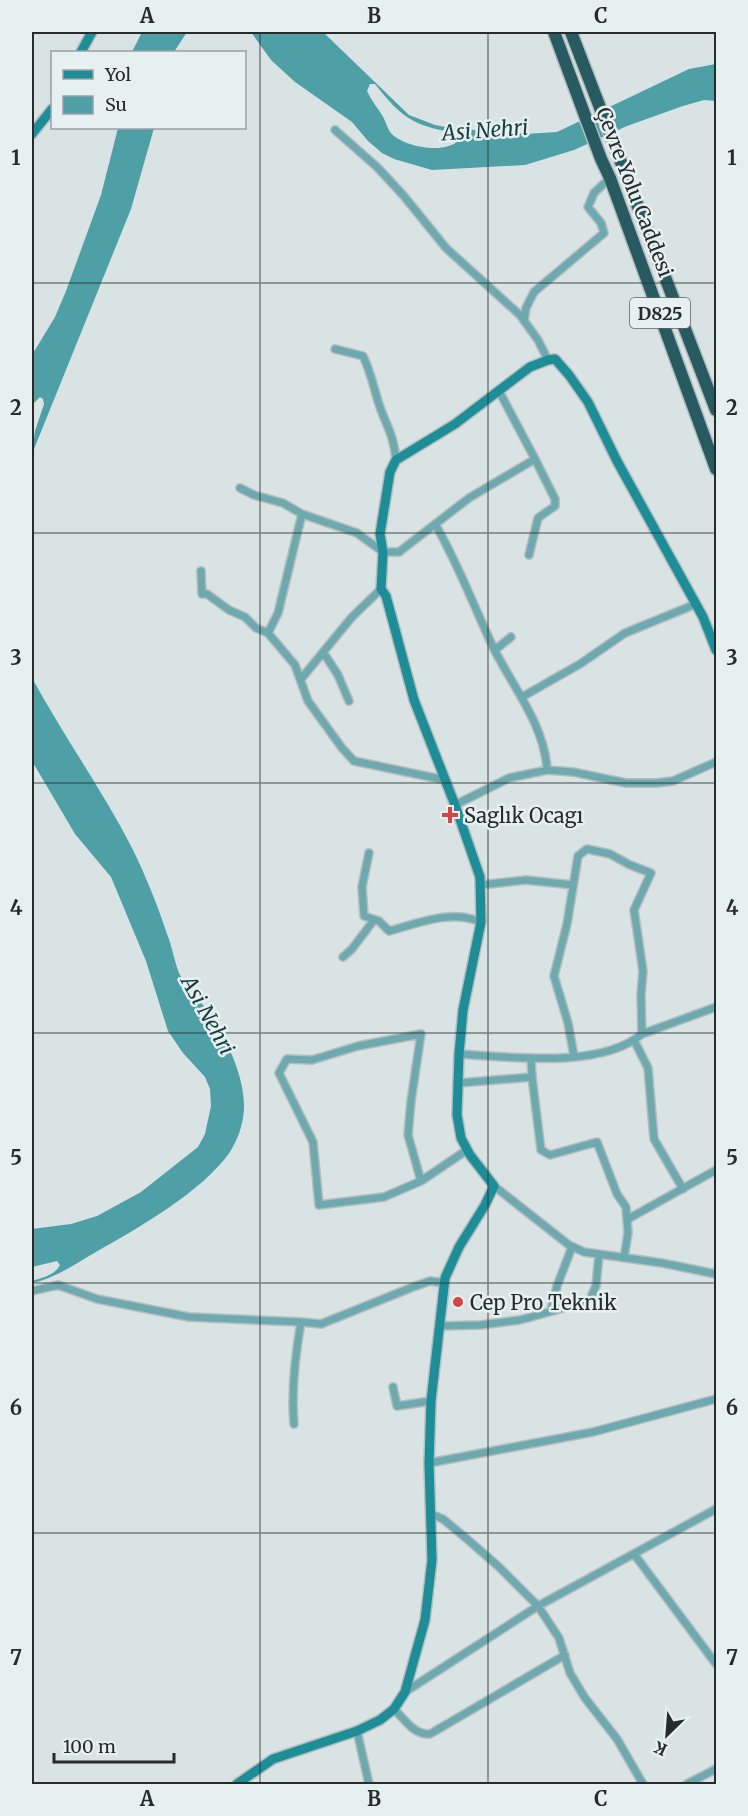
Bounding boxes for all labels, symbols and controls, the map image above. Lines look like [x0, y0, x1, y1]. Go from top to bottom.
text: A [139, 3, 155, 28]
text: B [367, 3, 381, 28]
text: C [594, 3, 608, 28]
legend [51, 51, 246, 129]
text: Yol [104, 63, 131, 86]
text: Su [105, 93, 127, 116]
street label: Çevre Yolu Caddesi [591, 104, 679, 280]
water label: Asi Nehri [439, 114, 529, 147]
text: 1 [11, 145, 21, 170]
text: 1 [727, 145, 737, 170]
road number: D825 [630, 298, 690, 328]
text: 2 [10, 395, 22, 420]
text: 2 [726, 395, 738, 420]
text: 3 [10, 645, 22, 670]
text: 3 [726, 645, 738, 670]
place label: Saglık Ocagı [464, 803, 583, 828]
marker: Saglık Ocagı [441, 806, 459, 824]
text: 4 [10, 895, 23, 920]
text: 4 [726, 895, 739, 920]
water label: Asi Nehri [174, 969, 241, 1059]
text: 5 [10, 1145, 22, 1170]
text: 5 [726, 1145, 738, 1170]
place label: Cep Pro Teknik [470, 1290, 617, 1315]
marker: Cep Pro Teknik [451, 1295, 465, 1309]
text: 6 [10, 1395, 22, 1420]
text: 6 [726, 1395, 738, 1420]
text: 7 [10, 1645, 22, 1670]
text: 7 [726, 1645, 738, 1670]
north arrow [637, 1705, 697, 1765]
scale bar [54, 1726, 174, 1764]
text: 100 m [63, 1735, 116, 1758]
text: K [651, 1737, 670, 1760]
text: A [139, 1786, 155, 1811]
text: B [367, 1786, 381, 1811]
text: C [594, 1786, 608, 1811]

